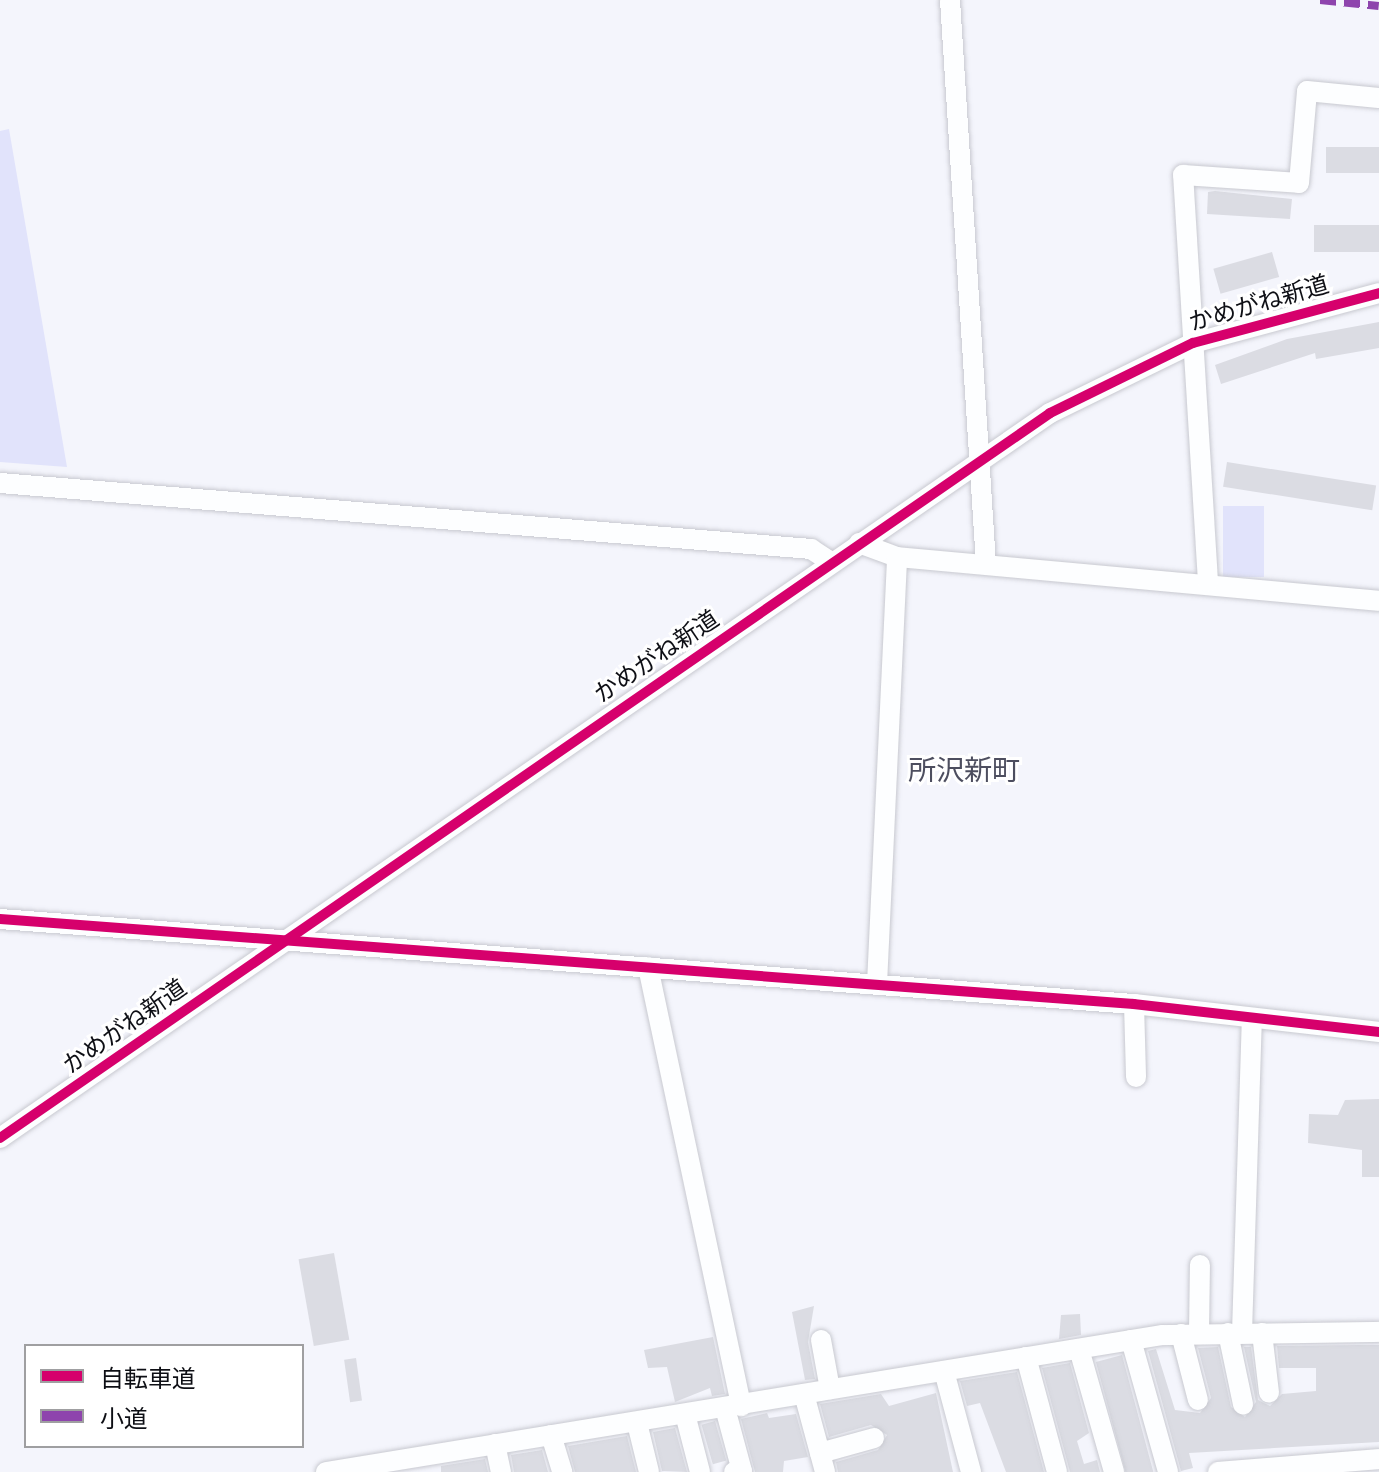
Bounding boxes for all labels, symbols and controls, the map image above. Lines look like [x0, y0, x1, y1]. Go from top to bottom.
street label: かめがね新道 [1186, 270, 1332, 338]
street label: かめがね新道 [589, 605, 725, 709]
district label: 所沢新町 [908, 754, 1020, 788]
street label: かめがね新道 [58, 974, 192, 1080]
legend [24, 1344, 304, 1448]
text: 自転車道 [100, 1365, 196, 1393]
text: 小道 [100, 1405, 148, 1433]

